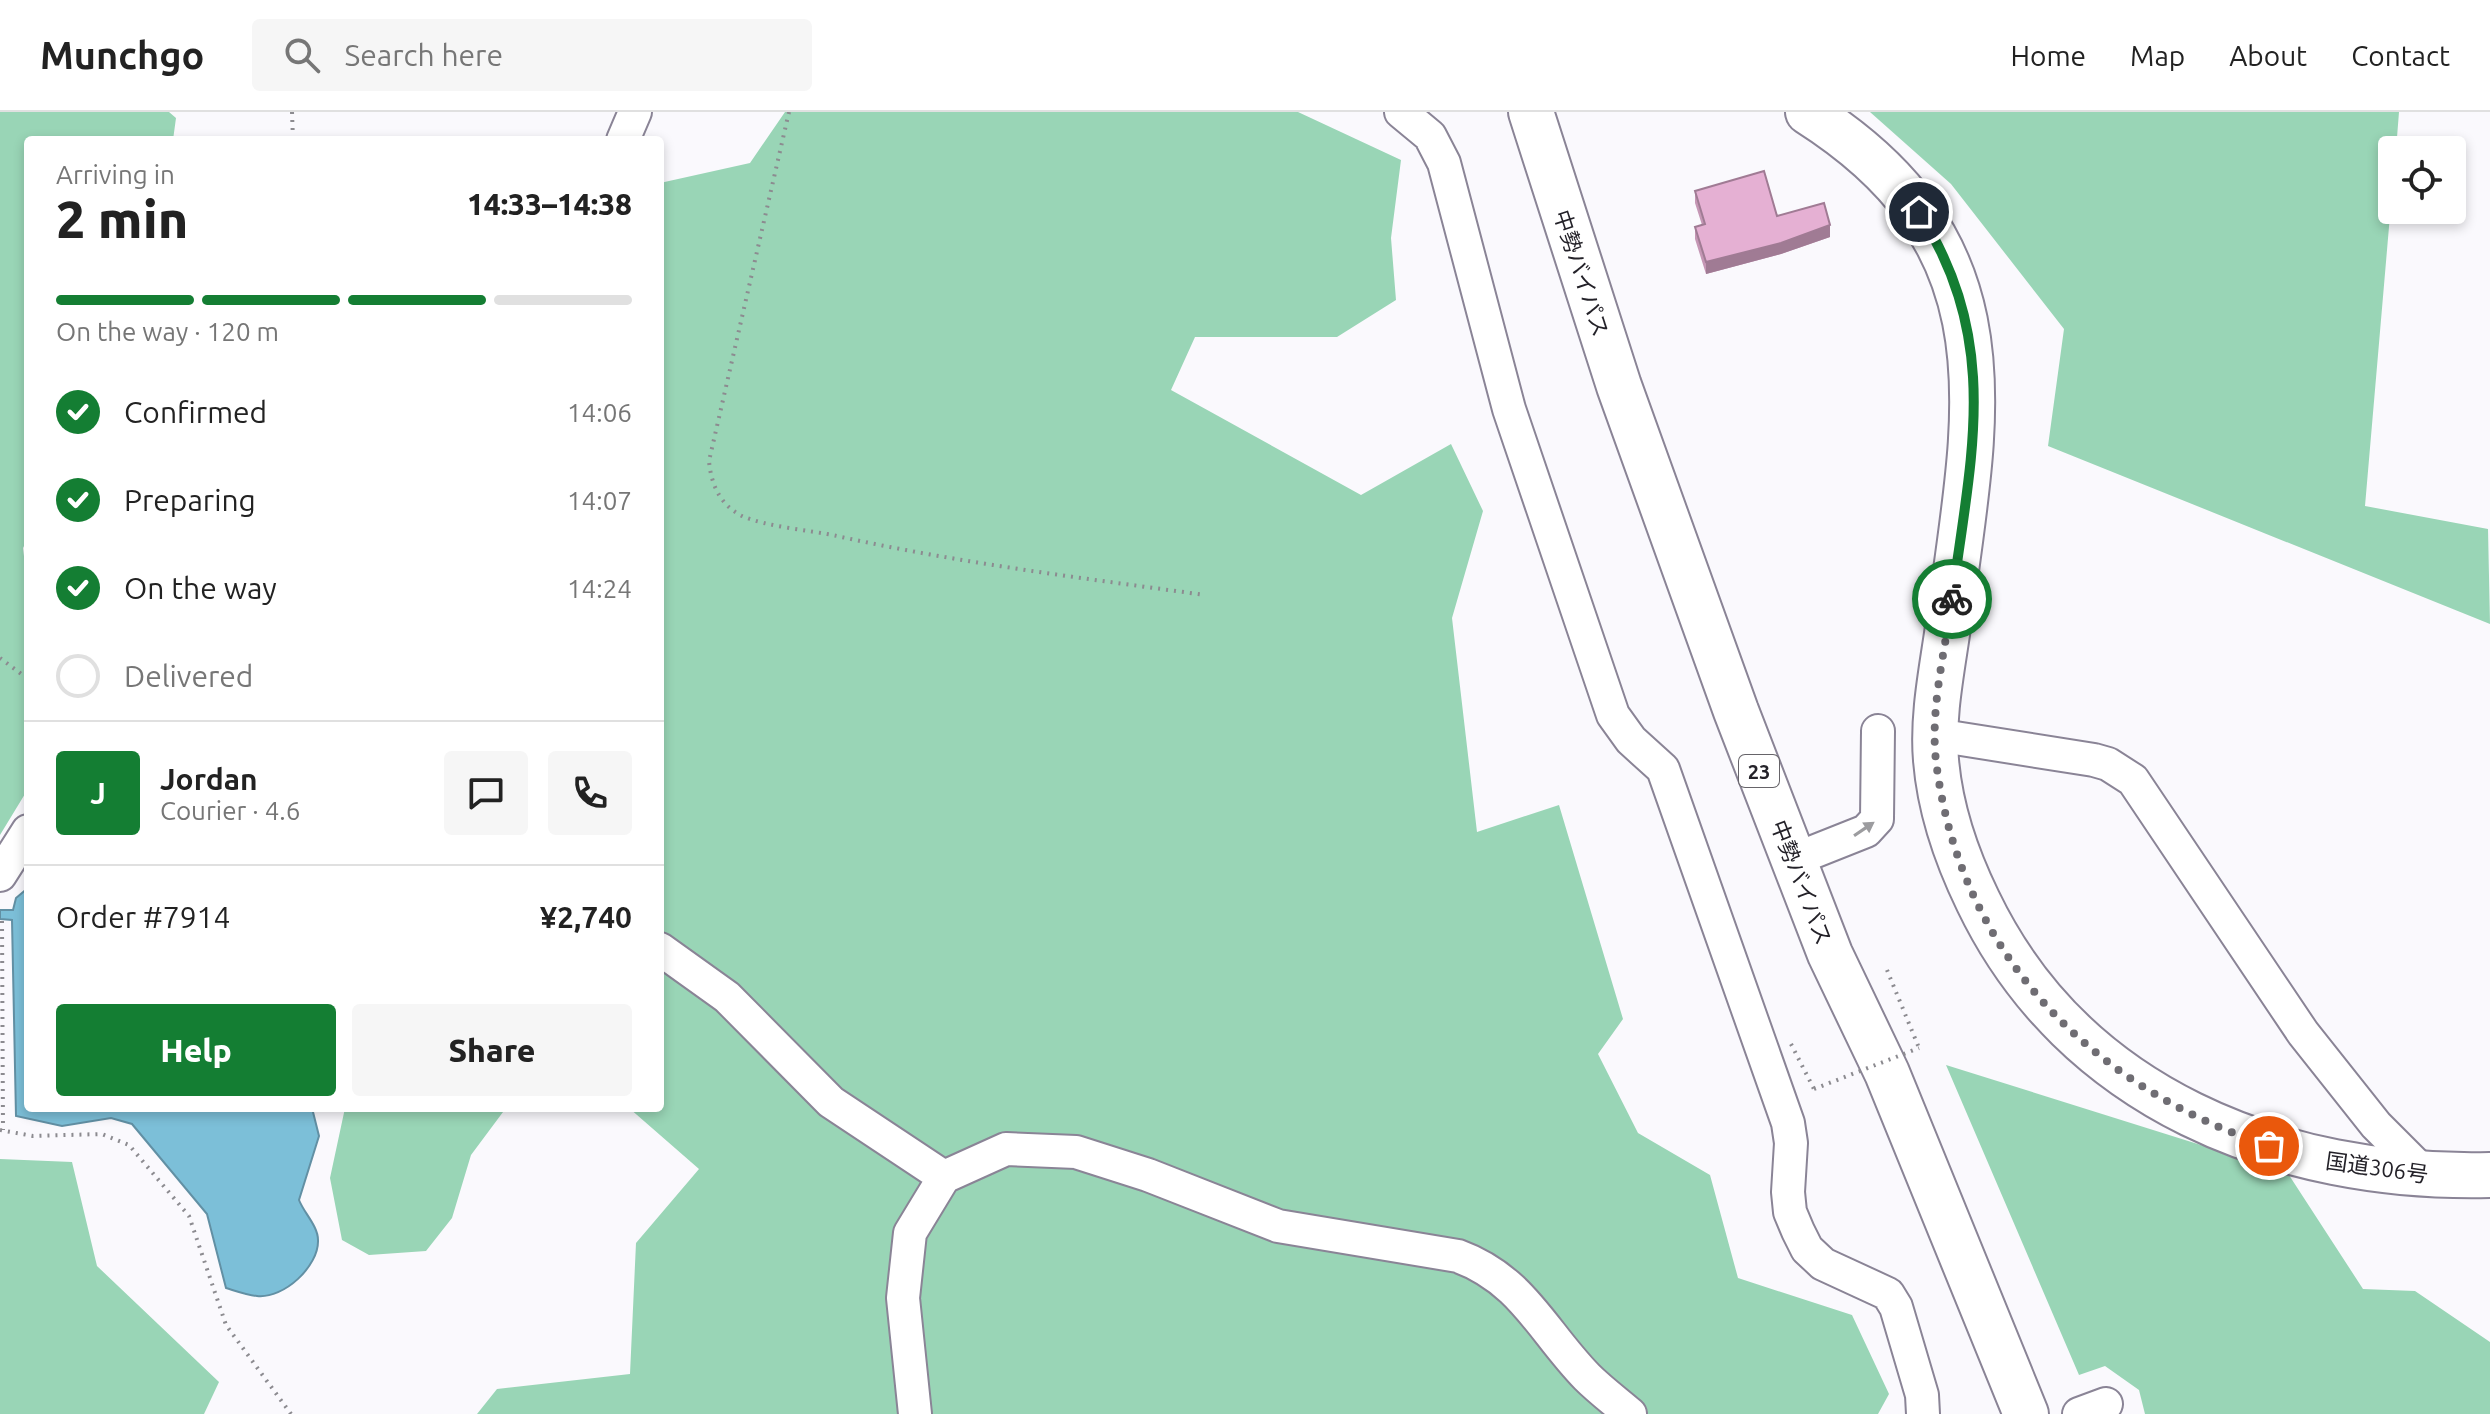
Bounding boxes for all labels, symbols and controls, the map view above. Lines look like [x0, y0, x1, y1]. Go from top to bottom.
search box [252, 19, 812, 91]
icon: search [280, 33, 324, 77]
text: Munchgo [40, 34, 204, 76]
text: Search here [344, 38, 503, 72]
text: Home [2011, 40, 2086, 71]
text: Map [2130, 40, 2185, 71]
text: About [2229, 40, 2307, 71]
text: Contact [2351, 40, 2450, 71]
map controls [2378, 136, 2466, 224]
button: locate [2378, 136, 2466, 224]
text: Arriving in [56, 160, 175, 189]
pin [1885, 178, 1953, 246]
text: 14:33–14:38 [467, 187, 632, 221]
text: 2 min [56, 190, 188, 248]
icon: home [1897, 190, 1941, 234]
street label: 中勢バイパス [1550, 207, 1614, 339]
text: On the way · 120 m [56, 317, 279, 346]
icon: check [56, 390, 100, 434]
text: Confirmed [124, 395, 267, 429]
text: 14:06 [567, 398, 632, 427]
icon: check [56, 478, 100, 522]
text: Preparing [124, 483, 256, 517]
text: 14:07 [567, 486, 632, 515]
courier [1912, 559, 1992, 639]
icon: check [56, 566, 100, 610]
text: On the way [124, 571, 277, 605]
text: 14:24 [567, 574, 632, 603]
icon: bike [1930, 577, 1974, 621]
text: Delivered [124, 659, 253, 693]
button: chat [444, 751, 528, 835]
button: phone [548, 751, 632, 835]
road number: 23 [1739, 755, 1779, 787]
text: Jordan [160, 762, 258, 796]
text: J [90, 776, 106, 810]
text: Courier · 4.6 [160, 796, 300, 825]
street label: 中勢バイパス [1767, 816, 1837, 948]
one-way arrow [1854, 821, 1875, 836]
text: Order #7914 [56, 900, 230, 934]
text: ¥2,740 [540, 900, 632, 934]
button: Help [56, 1004, 336, 1096]
button: Share [352, 1004, 632, 1096]
pin [2235, 1112, 2303, 1180]
icon: bag [2247, 1124, 2291, 1168]
street label: 国道306号 [2324, 1147, 2430, 1187]

